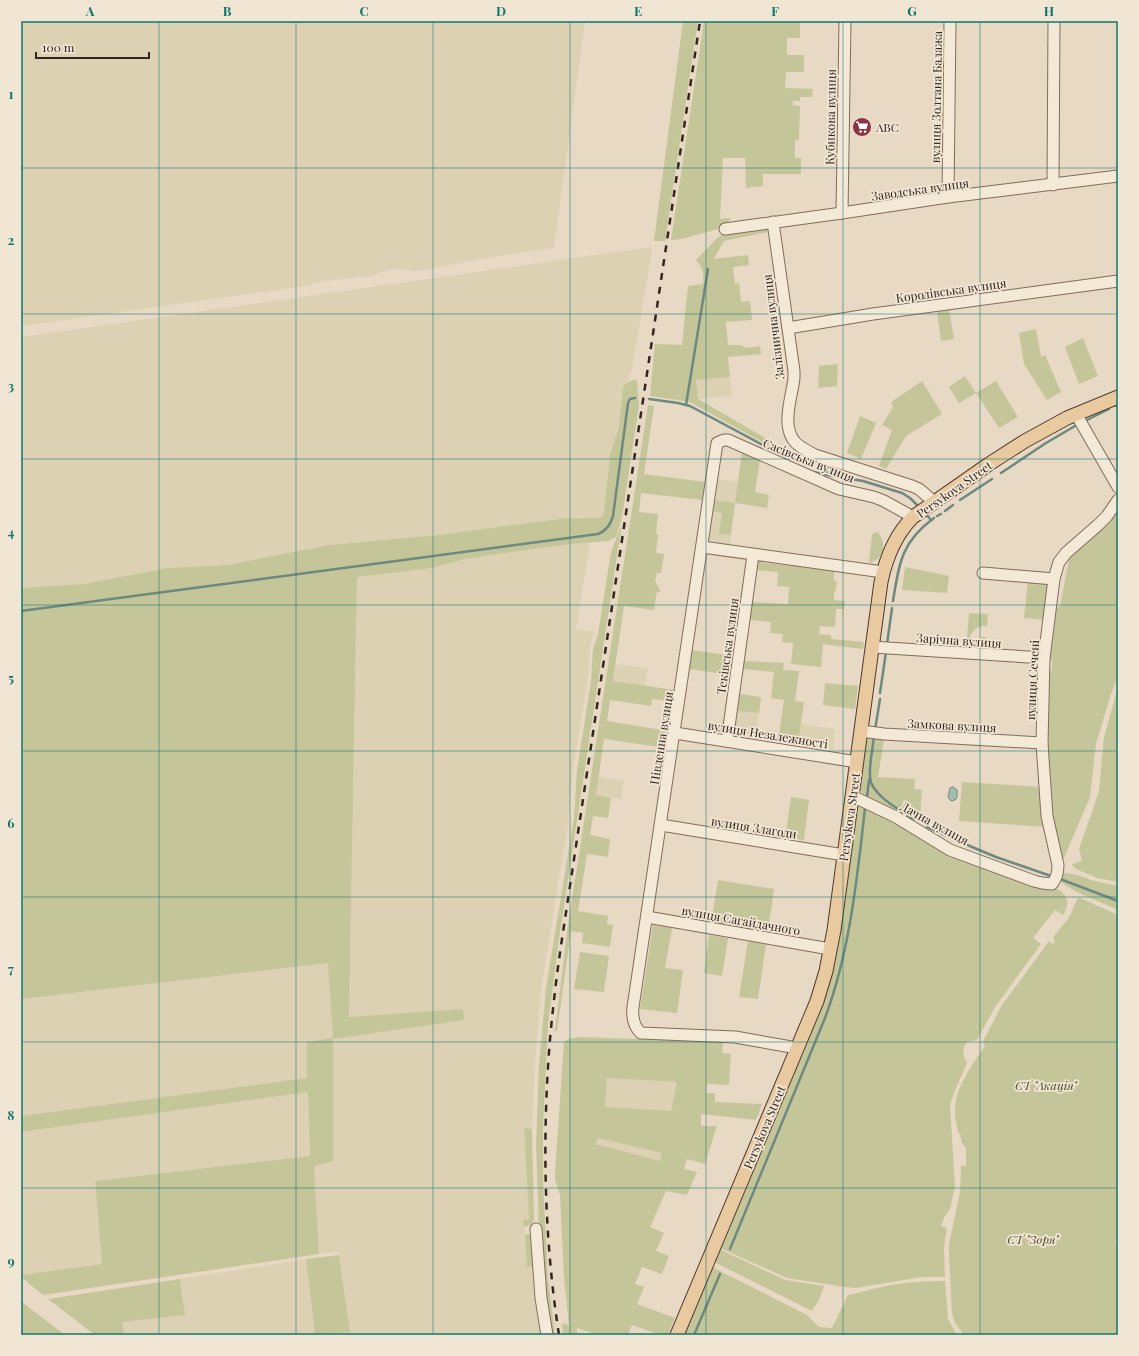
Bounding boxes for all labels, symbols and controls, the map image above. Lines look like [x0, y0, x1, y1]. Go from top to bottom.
text: A [85, 2, 95, 19]
text: B [223, 2, 232, 19]
text: C [359, 2, 369, 19]
text: D [496, 2, 506, 19]
text: E [634, 2, 642, 19]
text: F [771, 2, 779, 19]
text: G [907, 2, 917, 19]
text: H [1044, 2, 1054, 19]
street label: вулиця Золтана Балажа [927, 31, 945, 163]
scale bar [36, 34, 149, 60]
text: 100 m [42, 39, 75, 55]
street label: Кубикова вулиця [821, 68, 839, 165]
text: 1 [9, 85, 14, 102]
supermarket icon: ABC [851, 116, 873, 138]
place label: ABC [875, 119, 899, 135]
street label: Заводська вулиця [870, 174, 970, 204]
text: 2 [8, 231, 15, 248]
street label: Залізнична вулиця [759, 273, 787, 380]
street label: Королівська вулиця [895, 274, 1008, 306]
text: 3 [8, 377, 14, 394]
street label: Сасівська вулиця [761, 434, 858, 486]
street label: Persykova Street [913, 456, 996, 521]
text: 4 [8, 523, 15, 540]
street label: Теківська вулиця [712, 596, 742, 695]
street label: Зарічна вулиця [916, 629, 1003, 651]
street label: вулиця Сечені [1022, 639, 1042, 720]
text: 5 [8, 669, 14, 686]
street label: Південна вулиця [646, 690, 676, 786]
street label: Замкова вулиця [907, 715, 997, 735]
street label: вулиця Незалежності [707, 717, 830, 751]
street label: Persykova Street [835, 771, 863, 862]
street label: Дачна вулиця [898, 798, 972, 849]
street label: вулиця Злагоди [710, 812, 799, 842]
text: 6 [7, 814, 15, 831]
street label: вулиця Сагайдачного [680, 902, 802, 938]
text: 7 [8, 960, 14, 977]
park label: СТ "Акація" [1015, 1077, 1078, 1093]
street label: Persykova Street [739, 1082, 789, 1171]
text: 8 [7, 1106, 15, 1123]
park label: СТ "Зоря" [1007, 1231, 1060, 1247]
text: 9 [7, 1252, 15, 1269]

